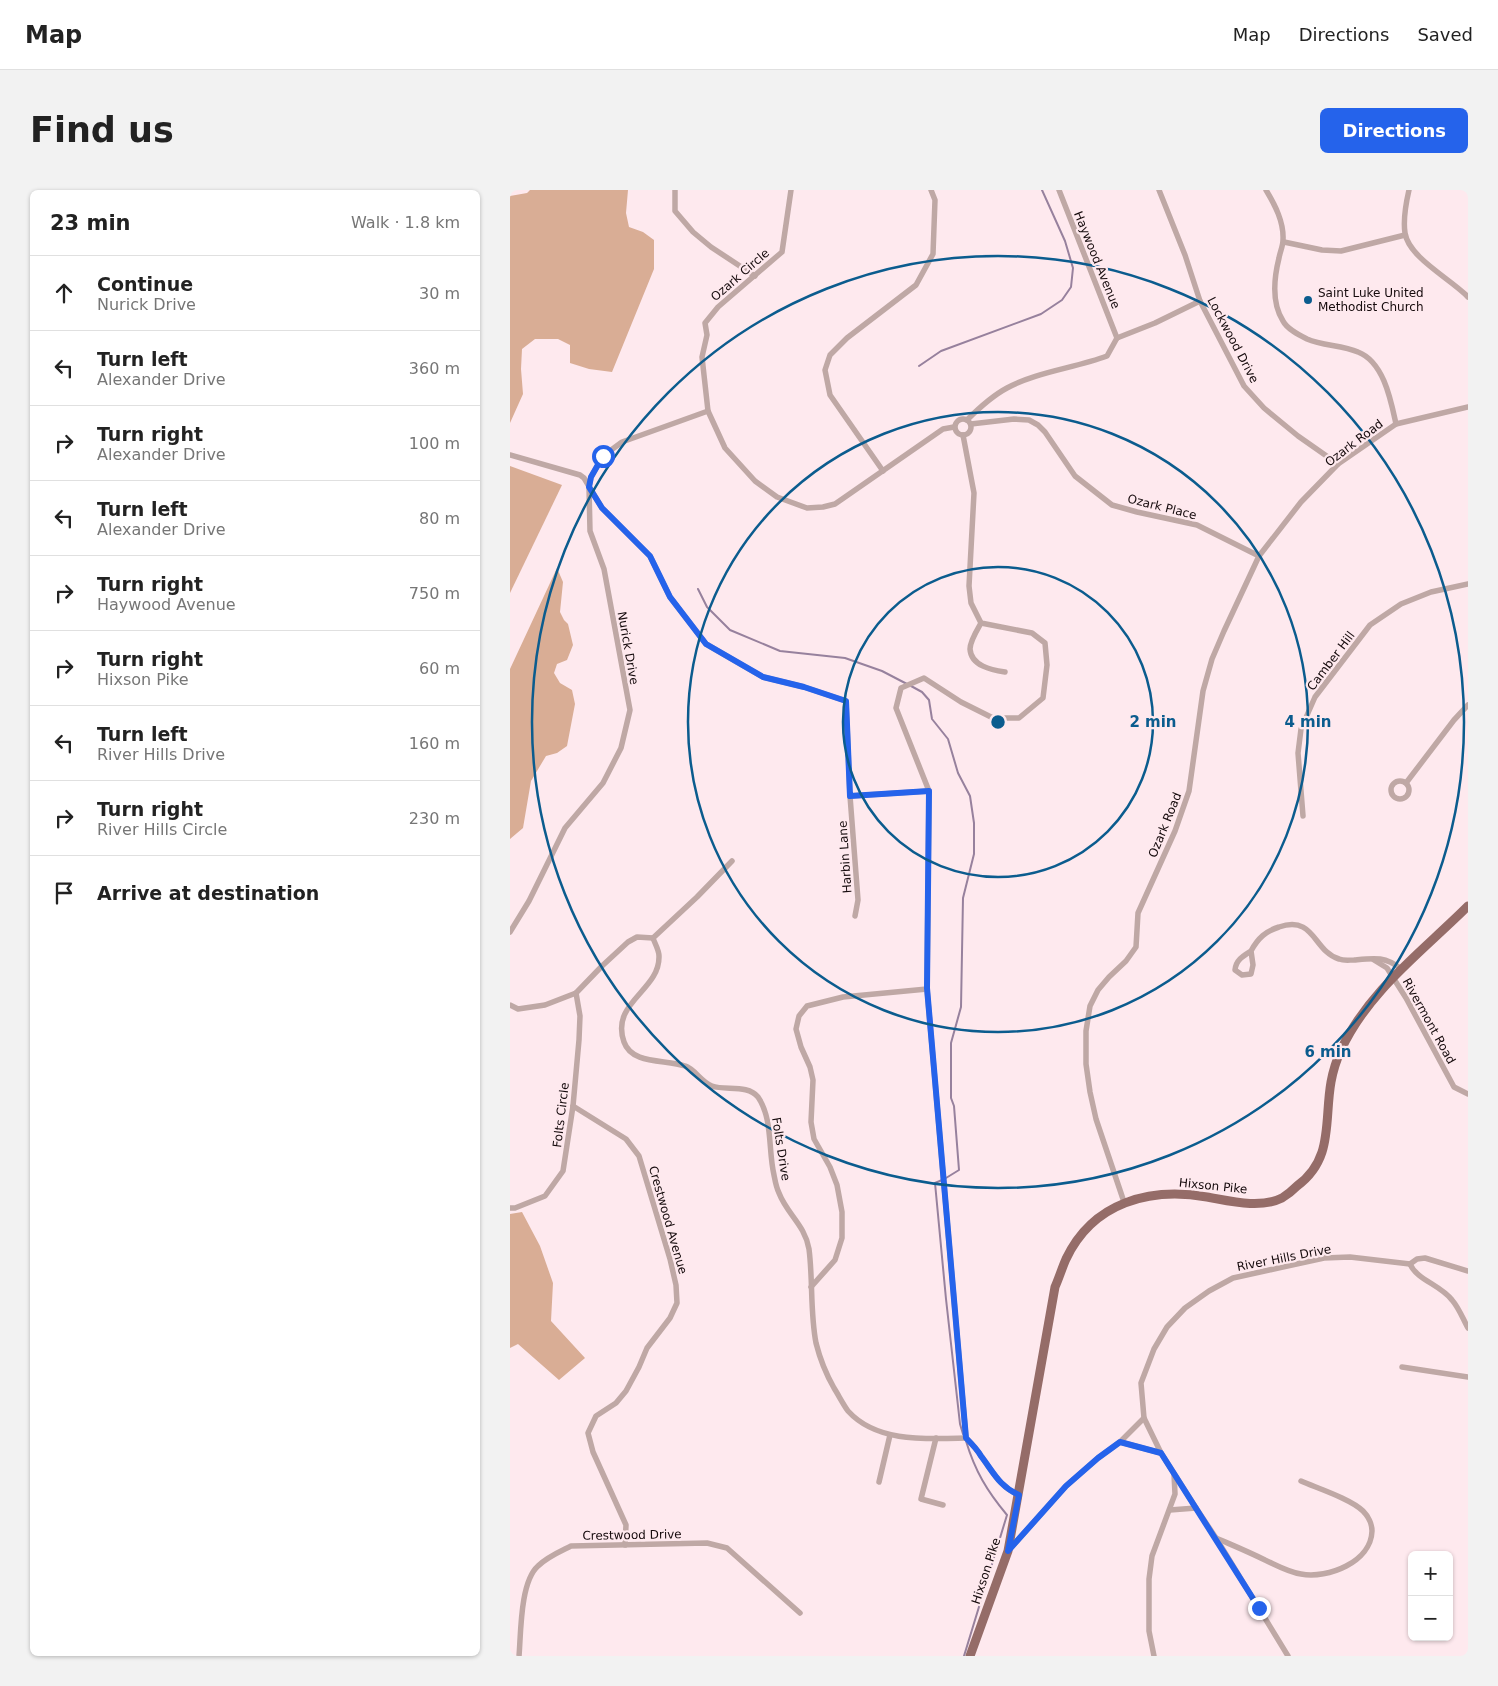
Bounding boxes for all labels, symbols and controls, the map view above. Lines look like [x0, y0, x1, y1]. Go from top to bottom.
text: Map [25, 21, 82, 49]
text: Map [1233, 24, 1271, 45]
text: Directions [1299, 24, 1389, 45]
text: Saved [1417, 24, 1473, 45]
button: Directions [1320, 108, 1468, 153]
text: Find us [30, 110, 174, 150]
street label: Haywood Avenue [1071, 209, 1123, 311]
text: 23 min [50, 211, 131, 235]
text: Walk · 1.8 km [351, 213, 460, 232]
street label: Ozark Circle [708, 246, 772, 304]
text: Continue [97, 273, 193, 295]
icon: ahead [50, 279, 78, 307]
text: 30 m [419, 284, 460, 303]
place label: Saint Luke United Methodist Church [1318, 286, 1424, 314]
marker: Saint Luke United Methodist Church [1302, 294, 1314, 306]
text: Nurick Drive [97, 295, 196, 314]
street label: Lockwood Drive [1204, 295, 1262, 385]
text: Turn left [97, 348, 188, 370]
icon: left [50, 354, 78, 382]
text: 360 m [409, 359, 460, 378]
text: Alexander Drive [97, 370, 226, 389]
street label: Ozark Road [1322, 417, 1386, 469]
text: Turn right [97, 423, 203, 445]
icon: right [50, 429, 78, 457]
text: 100 m [409, 434, 460, 453]
text: Alexander Drive [97, 445, 226, 464]
route start [592, 445, 615, 468]
street label: Ozark Place [1126, 492, 1198, 522]
text: Turn left [97, 498, 188, 520]
icon: left [50, 504, 78, 532]
text: 80 m [419, 509, 460, 528]
text: Alexander Drive [97, 520, 226, 539]
text: Turn right [97, 573, 203, 595]
icon: right [50, 579, 78, 607]
text: 750 m [409, 584, 460, 603]
text: Haywood Avenue [97, 595, 236, 614]
street label: Nurick Drive [615, 610, 641, 686]
street label: Camber Hill [1304, 629, 1358, 693]
text: Turn right [97, 648, 203, 670]
icon: right [50, 654, 78, 682]
text: 60 m [419, 659, 460, 678]
text: Hixson Pike [97, 670, 189, 689]
centre of rings [989, 713, 1007, 731]
text: 2 min [1129, 713, 1177, 731]
text: 4 min [1284, 713, 1332, 731]
text: Turn left [97, 723, 188, 745]
icon: left [50, 729, 78, 757]
text: 160 m [409, 734, 460, 753]
text: River Hills Drive [97, 745, 225, 764]
street label: Ozark Road [1146, 790, 1184, 860]
text: Turn right [97, 798, 203, 820]
icon: right [50, 804, 78, 832]
text: 230 m [409, 809, 460, 828]
text: River Hills Circle [97, 820, 227, 839]
street label: Harbin Lane [835, 820, 855, 894]
icon: arrive [50, 879, 78, 907]
text: Arrive at destination [97, 882, 319, 904]
street label: Rivermont Road [1400, 976, 1458, 1066]
text: 6 min [1304, 1043, 1352, 1061]
street label: Folts Circle [550, 1082, 572, 1148]
street label: Folts Drive [769, 1116, 793, 1182]
street label: Crestwood Avenue [646, 1164, 690, 1276]
street label: Hixson Pike [1178, 1175, 1248, 1197]
street label: River Hills Drive [1236, 1242, 1332, 1274]
street label: Crestwood Drive [582, 1527, 682, 1543]
street label: Hixson Pike [969, 1536, 1003, 1606]
map controls [1408, 1551, 1453, 1641]
button: + [1408, 1551, 1453, 1596]
button: − [1408, 1596, 1453, 1641]
route end [1248, 1597, 1271, 1620]

